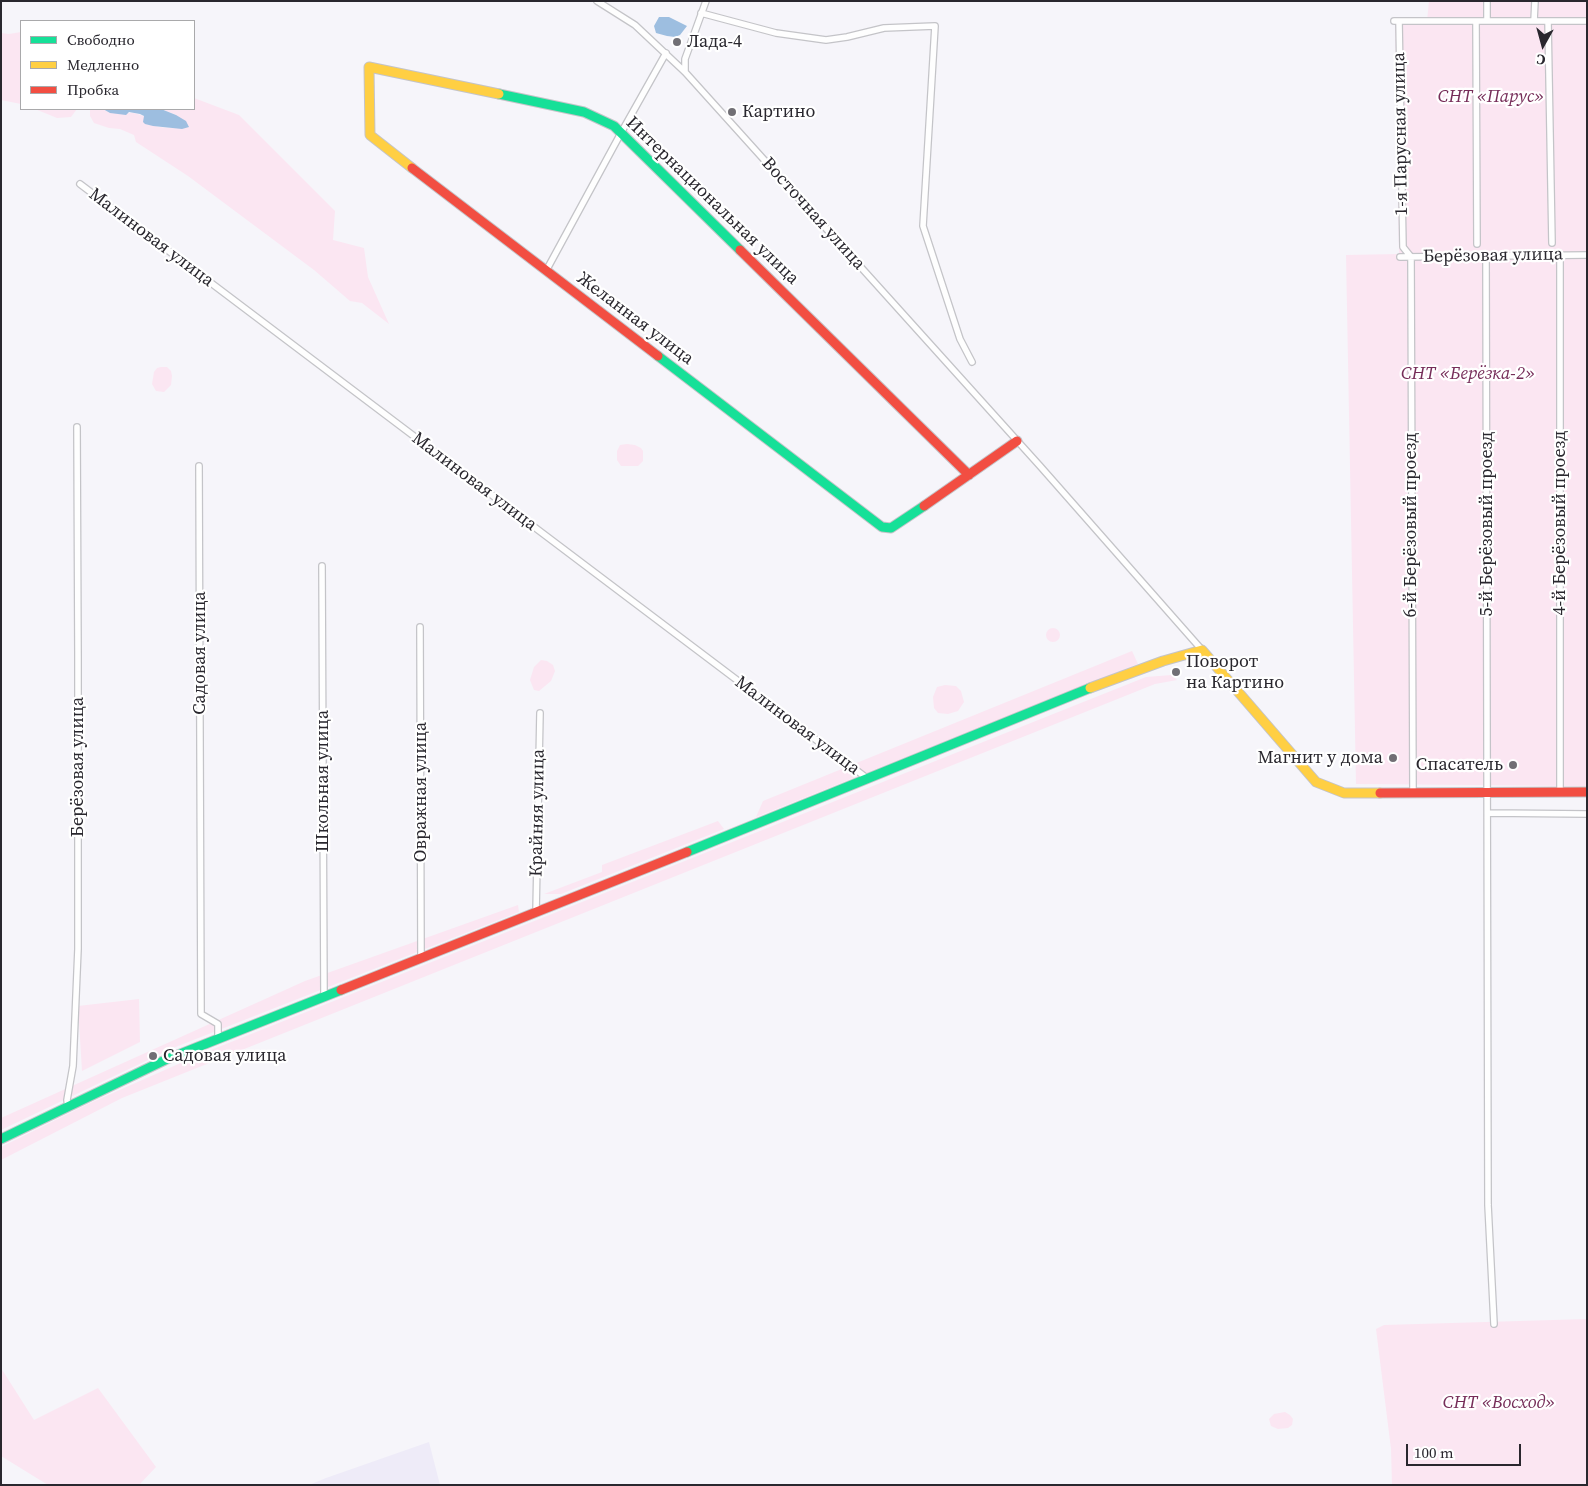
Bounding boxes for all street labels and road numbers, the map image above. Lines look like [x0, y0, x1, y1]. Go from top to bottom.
street label: 1-я Парусная улица [1389, 52, 1413, 216]
street label: Интернациональная улица [621, 112, 803, 290]
street label: Восточная улица [757, 153, 869, 275]
street label: Малиновая улица [84, 184, 218, 292]
street label: Берёзовая улица [1423, 244, 1563, 268]
street label: Желанная улица [572, 268, 698, 370]
street label: Малиновая улица [407, 428, 541, 536]
street label: 4-й Берёзовый проезд [1549, 430, 1571, 616]
street label: 5-й Берёзовый проезд [1476, 431, 1498, 617]
street label: 6-й Берёзовый проезд [1400, 432, 1422, 618]
street label: Садовая улица [189, 591, 211, 715]
street label: Малиновая улица [730, 672, 864, 780]
street label: Берёзовая улица [67, 697, 89, 837]
street label: Школьная улица [312, 710, 334, 852]
street label: Овражная улица [410, 722, 432, 862]
street label: Крайняя улица [526, 749, 550, 877]

